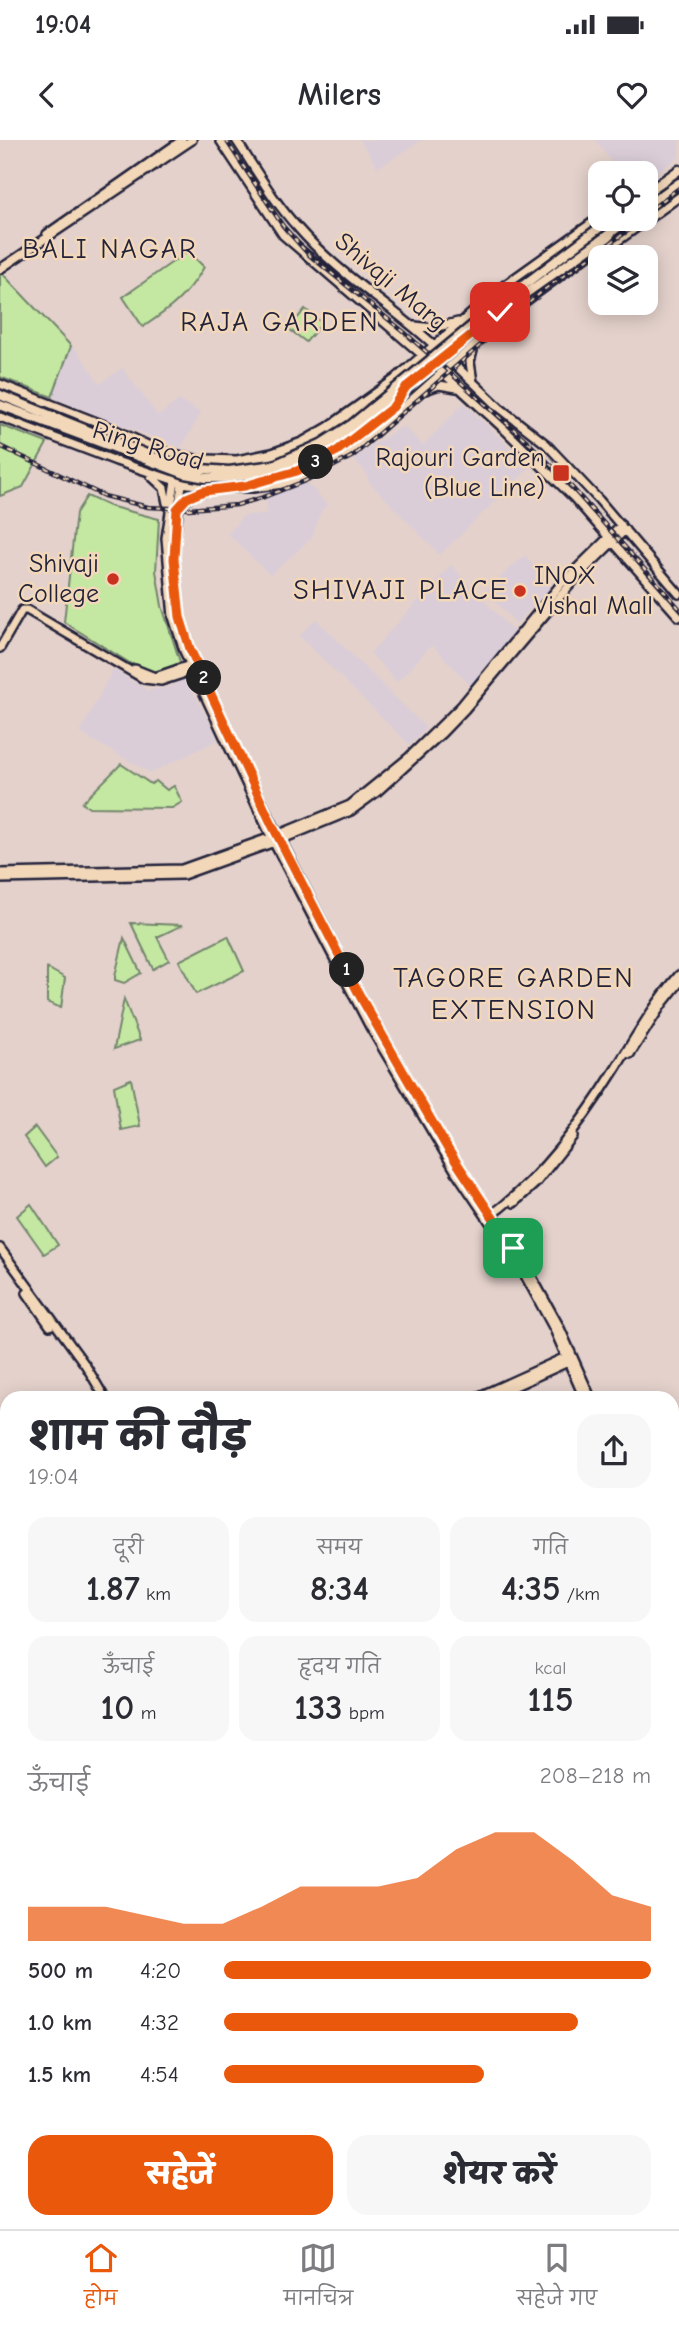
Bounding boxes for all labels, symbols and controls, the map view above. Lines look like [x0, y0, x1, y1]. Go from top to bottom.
text: 19:04 [35, 10, 91, 40]
icon: back [28, 76, 66, 114]
text: Milers [298, 76, 381, 113]
icon: heart [613, 76, 651, 114]
map controls [588, 161, 658, 315]
button: locate [588, 161, 658, 231]
street label: Shivaji Marg [329, 226, 453, 338]
district label: BALI NAGAR [22, 233, 198, 265]
button: layers [588, 245, 658, 315]
pin [470, 282, 530, 342]
icon: check [481, 293, 519, 331]
district label: RAJA GARDEN [180, 306, 380, 338]
street label: Ring Road [89, 415, 207, 477]
place label: Rajouri Garden (Blue Line) [376, 443, 545, 503]
pin: 3 [298, 444, 334, 480]
text: 3 [311, 450, 320, 472]
marker: Rajouri Garden (Blue Line) [551, 463, 571, 483]
place label: Shivaji College [18, 549, 99, 609]
place label: INOX Vishal Mall [534, 561, 653, 621]
marker: Shivaji College [105, 571, 121, 587]
district label: SHIVAJI PLACE [293, 574, 509, 606]
marker: INOX Vishal Mall [512, 583, 528, 599]
pin: 2 [186, 660, 222, 696]
text: 2 [199, 666, 208, 688]
pin: 1 [330, 952, 364, 988]
text: 1 [343, 958, 350, 980]
district label: TAGORE GARDEN EXTENSION [393, 962, 635, 1026]
pin [483, 1218, 543, 1278]
icon: arrive [494, 1229, 532, 1267]
button: share [577, 1414, 651, 1488]
text: शाम की दौड़ [28, 1415, 248, 1459]
text: 19:04 [28, 1463, 79, 1490]
text: दूरी [114, 1537, 143, 1559]
text: समय [317, 1537, 362, 1559]
text: गति [533, 1537, 568, 1559]
text: 1.87 [86, 1568, 140, 1609]
text: 8:34 [310, 1568, 369, 1609]
text: 4:35 [501, 1568, 560, 1609]
text: km [140, 1583, 171, 1605]
text: /km [560, 1583, 600, 1605]
text: ऊँचाई [103, 1656, 154, 1678]
text: हृदय गति [298, 1656, 381, 1678]
text: kcal [535, 1657, 566, 1679]
text: 115 [527, 1679, 574, 1720]
text: 10 [101, 1687, 134, 1728]
text: 133 [294, 1687, 342, 1728]
text: m [134, 1702, 156, 1724]
text: bpm [342, 1702, 385, 1724]
text: 208–218 m [540, 1762, 651, 1789]
text: ऊँचाई [28, 1770, 90, 1797]
text: 500 m [28, 1957, 93, 1984]
text: 4:20 [140, 1957, 181, 1984]
text: 1.0 km [28, 2009, 92, 2036]
text: 4:32 [140, 2009, 179, 2036]
text: 1.5 km [28, 2061, 91, 2088]
text: 4:54 [140, 2061, 179, 2088]
button: सहेजें [28, 2135, 333, 2215]
button: शेयर करें [347, 2135, 651, 2215]
tab: होम [82, 2239, 120, 2319]
tab: मानचित्र [283, 2239, 353, 2319]
tab: सहेजे गए [517, 2239, 597, 2319]

